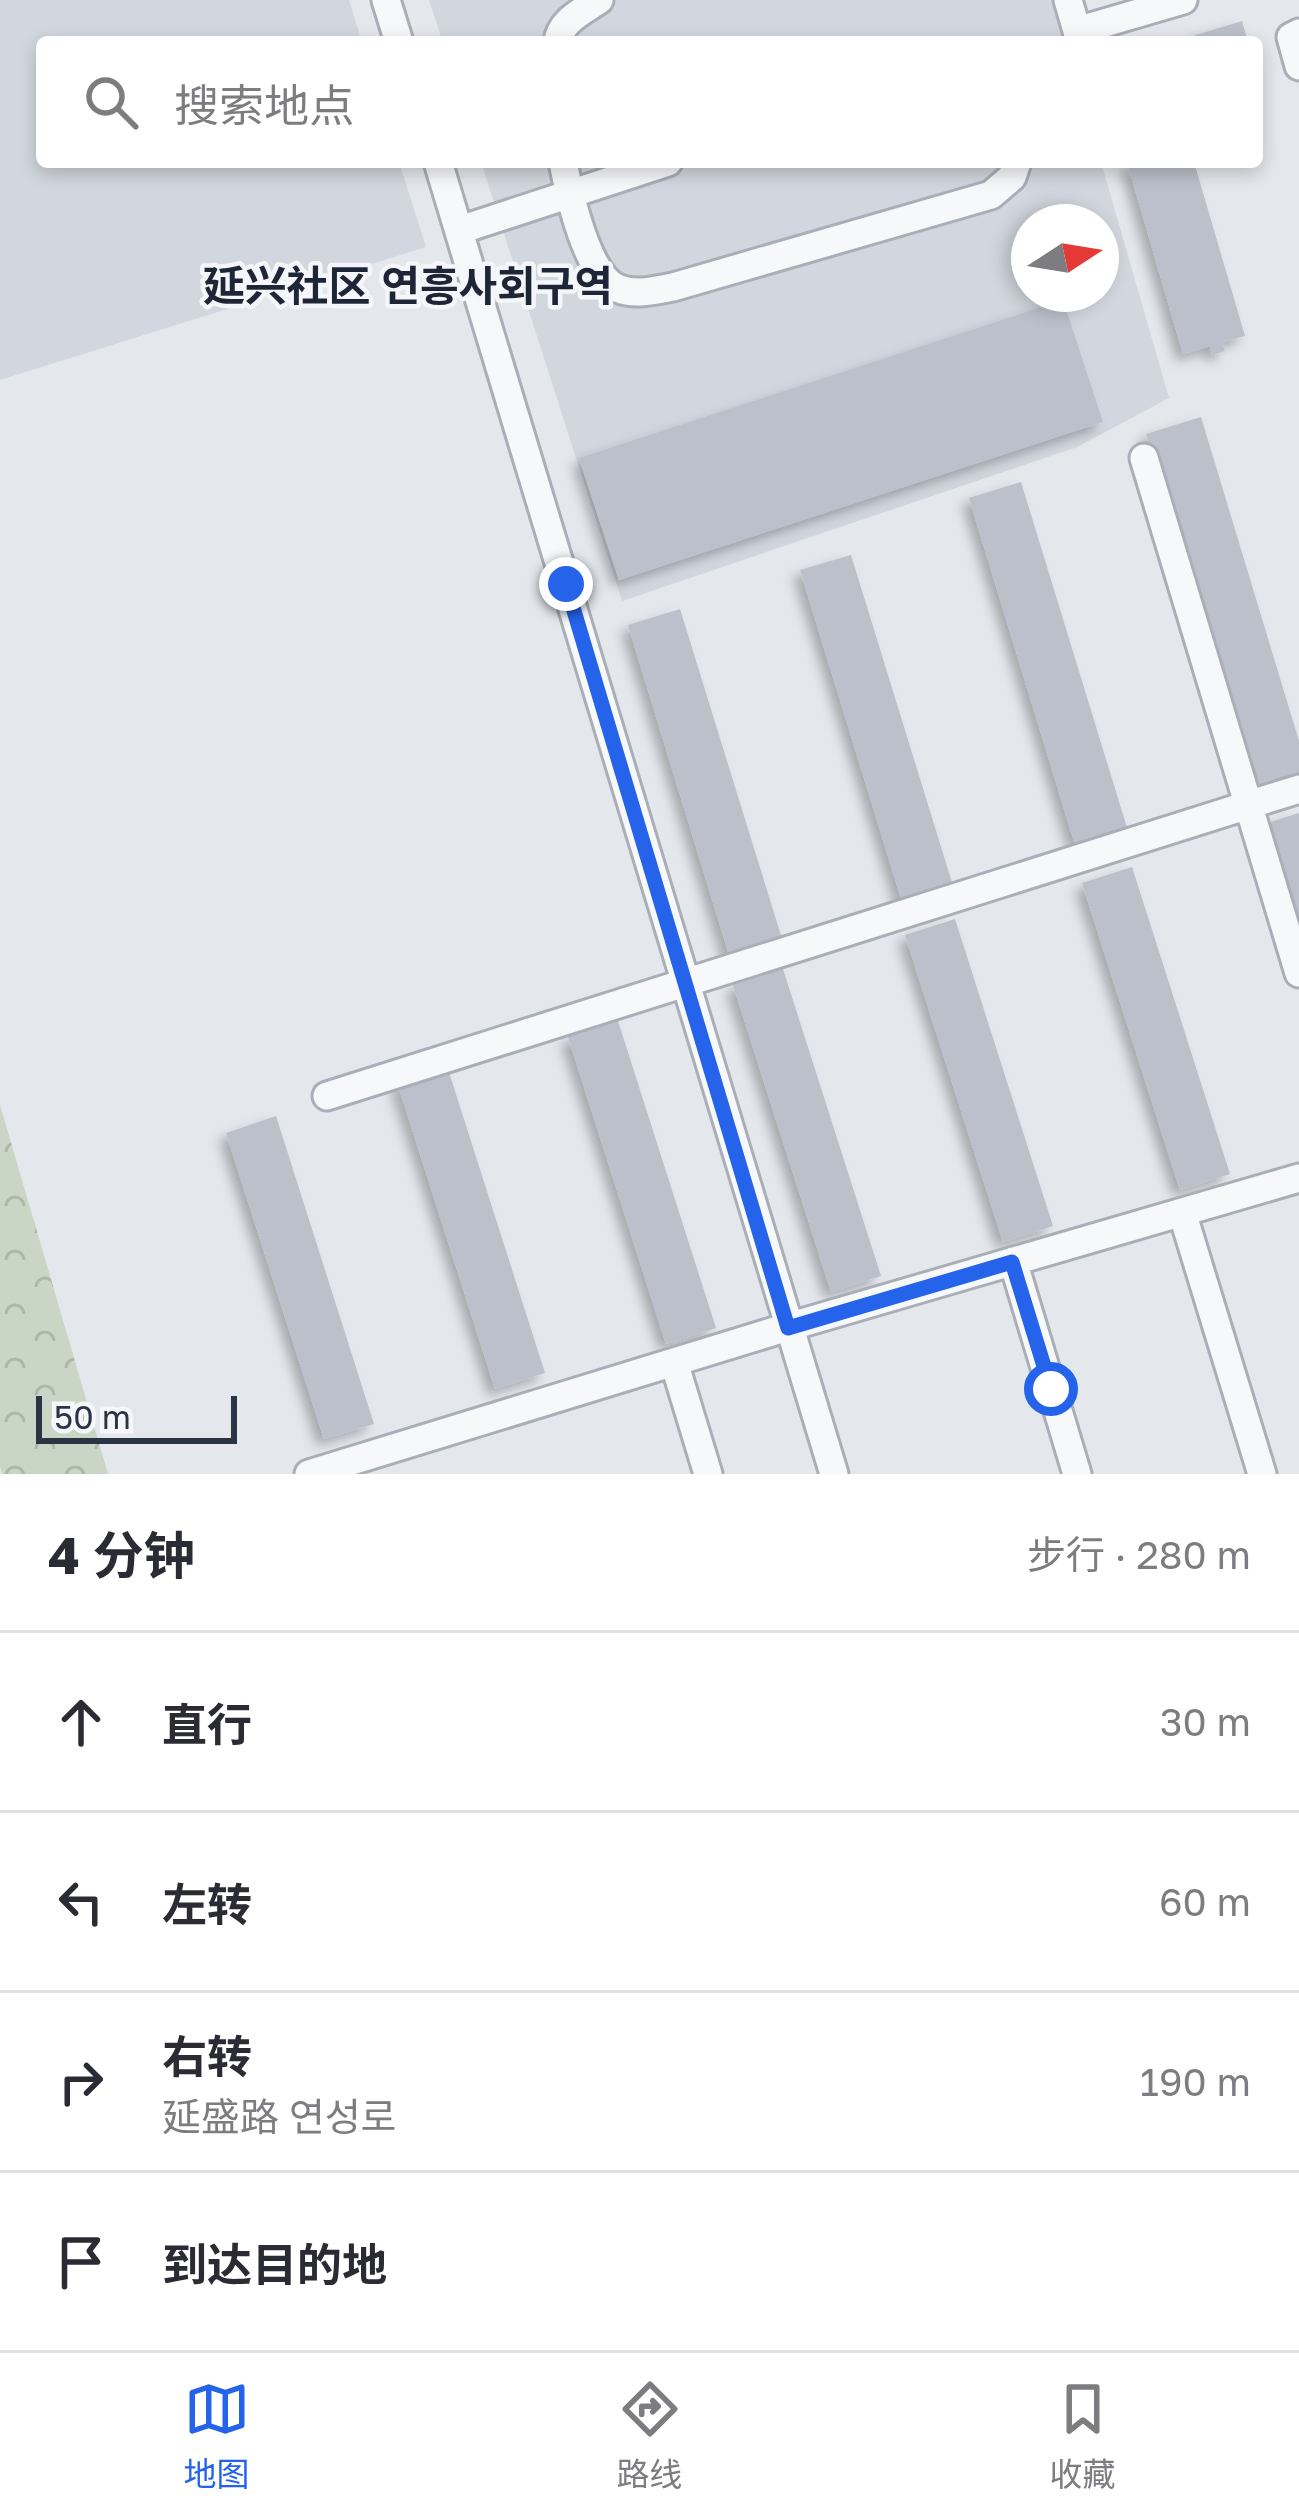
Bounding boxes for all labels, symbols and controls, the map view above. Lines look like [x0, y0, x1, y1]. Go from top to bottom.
search box [36, 36, 1263, 168]
icon: search [78, 69, 144, 135]
text: 搜索地点 [174, 78, 354, 132]
north arrow [1011, 204, 1119, 312]
district label: 延兴社区 연흥사회구역 [203, 260, 613, 310]
route end [539, 557, 593, 611]
route start [1024, 1362, 1078, 1416]
scale bar [36, 1390, 237, 1443]
text: 50 m [54, 1397, 131, 1436]
text: 4 分钟 [48, 1524, 195, 1585]
text: 步行 · 280 m [1027, 1531, 1251, 1578]
icon: ahead [48, 1689, 114, 1755]
text: 直行 [162, 1697, 252, 1751]
text: 30 m [1160, 1698, 1251, 1745]
icon: left [48, 1869, 114, 1935]
text: 左转 [162, 1877, 252, 1931]
text: 60 m [1159, 1878, 1251, 1925]
text: 右转 [162, 2029, 252, 2083]
icon: right [48, 2049, 114, 2115]
text: 190 m [1140, 2058, 1251, 2105]
text: 延盛路 연성로 [162, 2093, 396, 2140]
icon: arrive [48, 2229, 114, 2295]
text: 到达目的地 [162, 2237, 387, 2291]
tab: 地图 [184, 2376, 250, 2496]
tab: 路线 [617, 2376, 683, 2496]
tab: 收藏 [1050, 2376, 1116, 2496]

